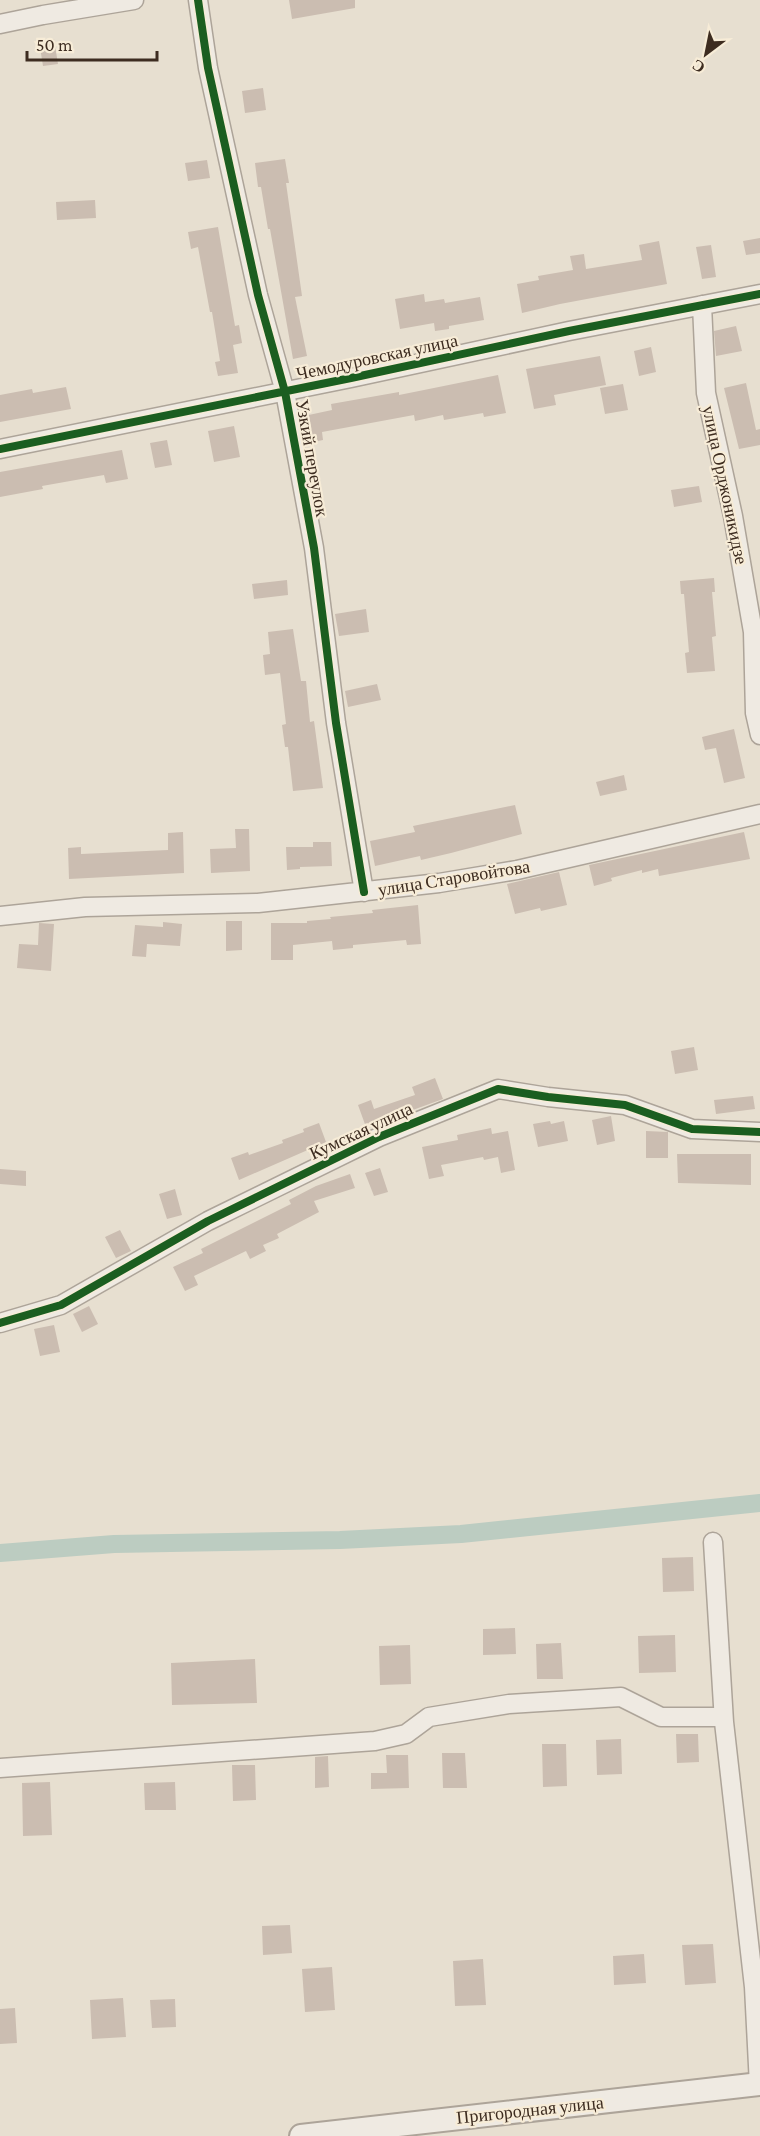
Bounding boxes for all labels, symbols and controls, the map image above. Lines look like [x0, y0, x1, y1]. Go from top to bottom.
scale bar [27, 24, 158, 62]
north arrow [676, 24, 736, 84]
text: 50 m [36, 35, 73, 55]
text: С [689, 56, 708, 77]
street label: Чемодуровская улица [294, 330, 460, 384]
street label: Узкий переулок [292, 398, 332, 518]
street label: улица Орджоникидзе [698, 404, 752, 566]
street label: улица Старовойтова [377, 856, 531, 900]
street label: Кумская улица [306, 1098, 416, 1164]
street label: Пригородная улица [455, 2092, 605, 2128]

